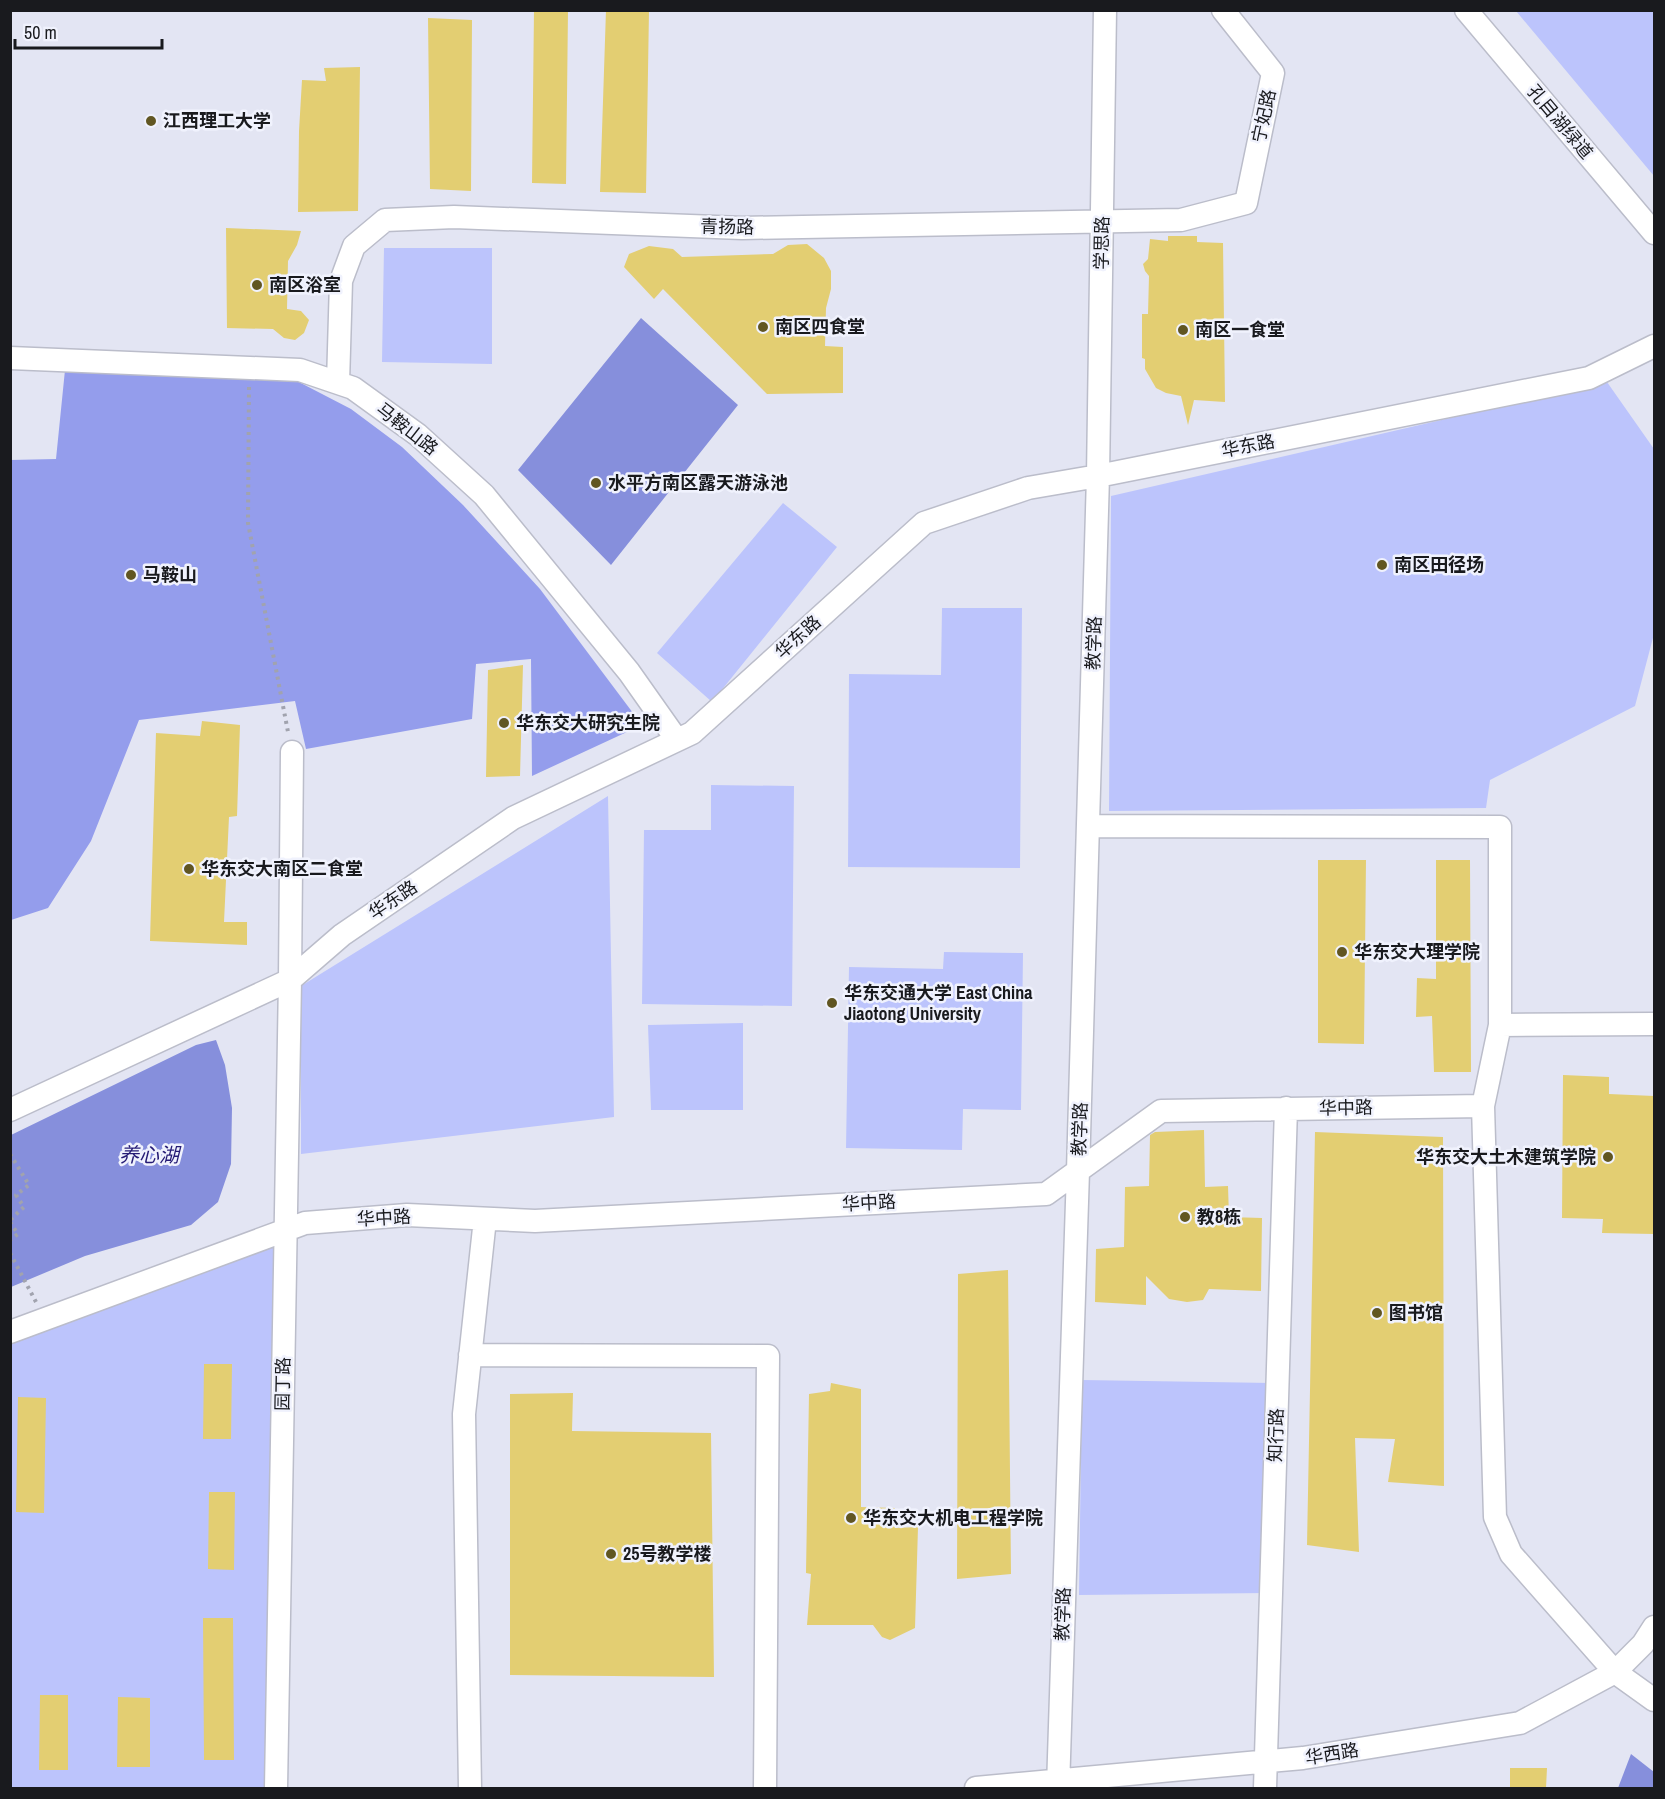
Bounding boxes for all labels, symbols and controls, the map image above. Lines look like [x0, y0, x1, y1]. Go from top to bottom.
scale bar [15, 12, 162, 50]
text: 50 m [24, 20, 57, 45]
street label: 孔目湖绿道 [1522, 79, 1599, 164]
street label: 宁妃路 [1246, 87, 1281, 145]
place label: 江西理工大学 [163, 108, 271, 133]
marker: 江西理工大学 [144, 114, 158, 128]
street label: 青扬路 [700, 214, 754, 239]
street label: 学思路 [1089, 216, 1114, 270]
place label: 南区浴室 [269, 272, 341, 297]
marker: 南区浴室 [250, 278, 264, 292]
place label: 南区四食堂 [775, 314, 865, 339]
place label: 南区一食堂 [1195, 317, 1285, 342]
marker: 南区四食堂 [756, 320, 770, 334]
marker: 南区一食堂 [1176, 323, 1190, 337]
street label: 马鞍山路 [371, 397, 443, 461]
street label: 华东路 [1219, 428, 1277, 463]
place label: 水平方南区露天游泳池 [608, 470, 788, 495]
marker: 水平方南区露天游泳池 [589, 476, 603, 490]
place label: 南区田径场 [1394, 552, 1484, 577]
marker: 南区田径场 [1375, 558, 1389, 572]
place label: 马鞍山 [143, 562, 197, 587]
marker: 马鞍山 [124, 568, 138, 582]
street label: 华东路 [769, 609, 826, 664]
street label: 教学路 [1080, 616, 1107, 670]
place label: 华东交大研究生院 [516, 710, 660, 735]
marker: 华东交大研究生院 [497, 716, 511, 730]
place label: 华东交大南区二食堂 [201, 856, 363, 881]
marker: 华东交大南区二食堂 [182, 862, 196, 876]
street label: 华东路 [363, 874, 422, 925]
place label: 华东交大理学院 [1354, 939, 1480, 964]
marker: 华东交大理学院 [1335, 945, 1349, 959]
place label: 华东交通大学 East China Jiaotong University [844, 980, 1033, 1026]
marker: 华东交通大学 East China Jiaotong University [825, 996, 839, 1010]
street label: 华中路 [1319, 1095, 1373, 1120]
street label: 教学路 [1066, 1102, 1093, 1156]
water label: 养心湖 [119, 1141, 182, 1168]
place label: 华东交大土木建筑学院 [1416, 1144, 1596, 1169]
marker: 华东交大土木建筑学院 [1601, 1150, 1615, 1164]
street label: 华中路 [841, 1189, 897, 1216]
street label: 华中路 [356, 1204, 412, 1231]
place label: 教8栋 [1197, 1204, 1241, 1229]
marker: 教8栋 [1178, 1210, 1192, 1224]
place label: 图书馆 [1389, 1300, 1443, 1325]
marker: 图书馆 [1370, 1306, 1384, 1320]
street label: 园丁路 [270, 1357, 295, 1411]
street label: 知行路 [1262, 1408, 1289, 1462]
place label: 华东交大机电工程学院 [863, 1505, 1043, 1530]
marker: 华东交大机电工程学院 [844, 1511, 858, 1525]
place label: 25号教学楼 [623, 1541, 711, 1566]
marker: 25号教学楼 [604, 1547, 618, 1561]
street label: 教学路 [1049, 1587, 1076, 1641]
street label: 华西路 [1303, 1737, 1361, 1770]

